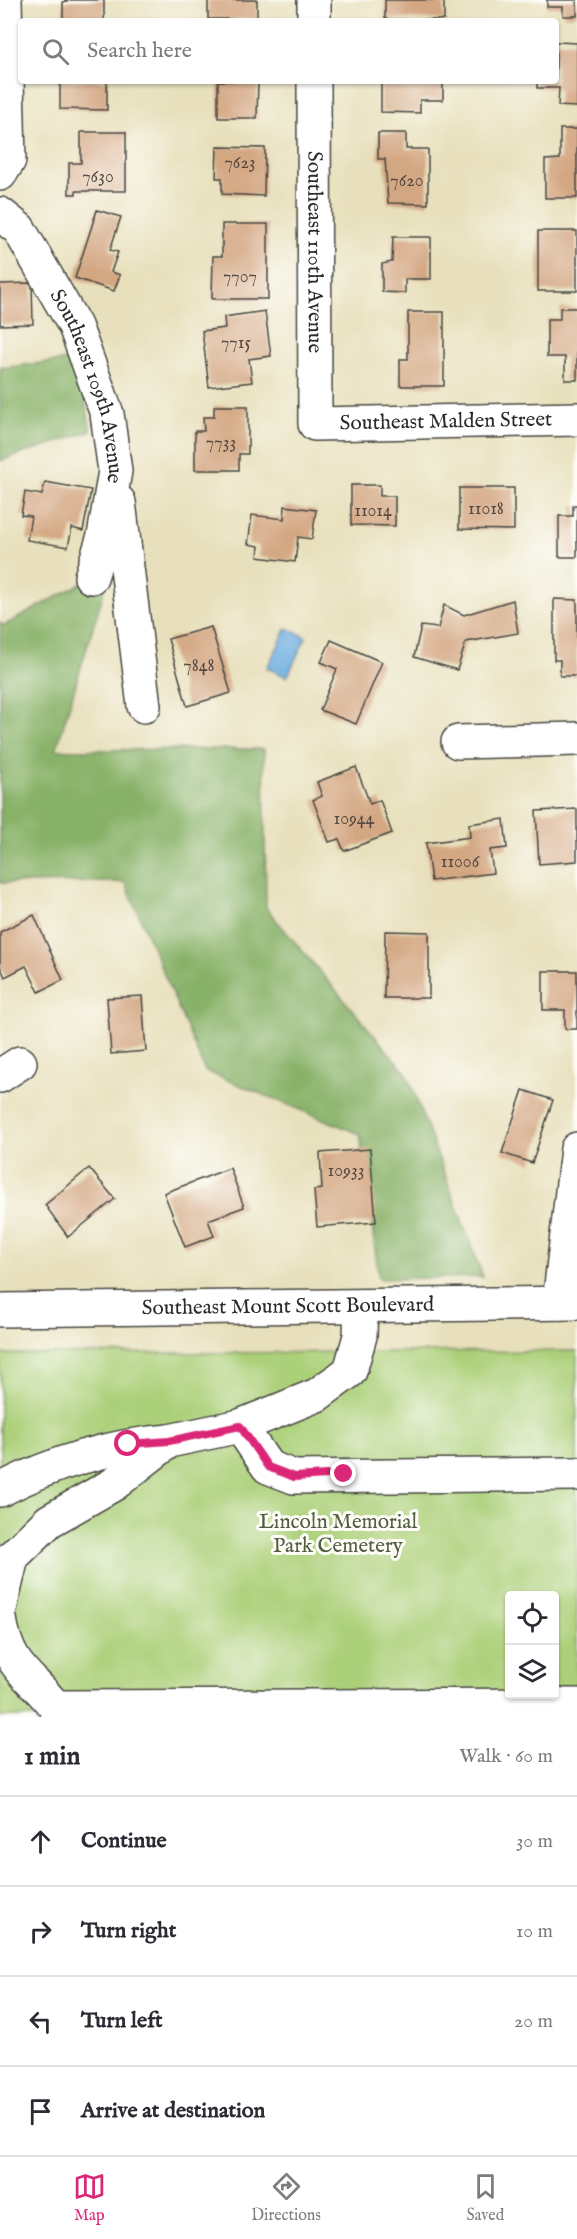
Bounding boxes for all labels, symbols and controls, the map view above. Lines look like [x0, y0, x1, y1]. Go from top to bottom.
search box [18, 18, 559, 84]
icon: search [39, 35, 72, 68]
text: Search here [87, 37, 192, 65]
street label: Southeast 110th Avenue [301, 151, 328, 354]
house number: 7623 [224, 152, 256, 175]
house number: 7630 [82, 166, 114, 189]
house number: 7620 [390, 170, 424, 193]
house number: 7707 [223, 266, 257, 289]
street label: Southeast 109th Avenue [43, 285, 129, 486]
house number: 7715 [221, 332, 252, 355]
street label: Southeast Malden Street [339, 406, 552, 437]
house number: 7733 [206, 432, 236, 455]
house number: 11018 [468, 498, 504, 521]
house number: 11014 [354, 500, 392, 523]
house number: 7848 [183, 655, 215, 678]
house number: 10944 [334, 808, 375, 831]
house number: 11006 [441, 851, 480, 874]
house number: 10933 [328, 1160, 364, 1183]
street label: Southeast Mount Scott Boulevard [142, 1291, 435, 1322]
route start [114, 1430, 140, 1456]
route end [330, 1460, 356, 1486]
park label: Lincoln Memorial Park Cemetery [259, 1509, 417, 1560]
map controls [505, 1591, 559, 1699]
button: locate [505, 1591, 559, 1645]
button: layers [505, 1645, 559, 1699]
text: 1 min [24, 1740, 80, 1773]
text: Walk · 60 m [459, 1744, 553, 1769]
icon: ahead [24, 1825, 57, 1858]
text: Continue [81, 1827, 167, 1855]
text: 30 m [516, 1829, 553, 1854]
icon: right [24, 1915, 57, 1948]
text: Turn right [81, 1917, 176, 1945]
text: 10 m [516, 1919, 553, 1944]
icon: left [24, 2005, 57, 2038]
text: Turn left [81, 2007, 163, 2035]
text: 20 m [514, 2009, 553, 2034]
icon: arrive [24, 2095, 57, 2128]
text: Arrive at destination [81, 2097, 265, 2125]
tab: Map [73, 2170, 106, 2226]
tab: Directions [251, 2170, 321, 2226]
tab: Saved [466, 2170, 504, 2226]

